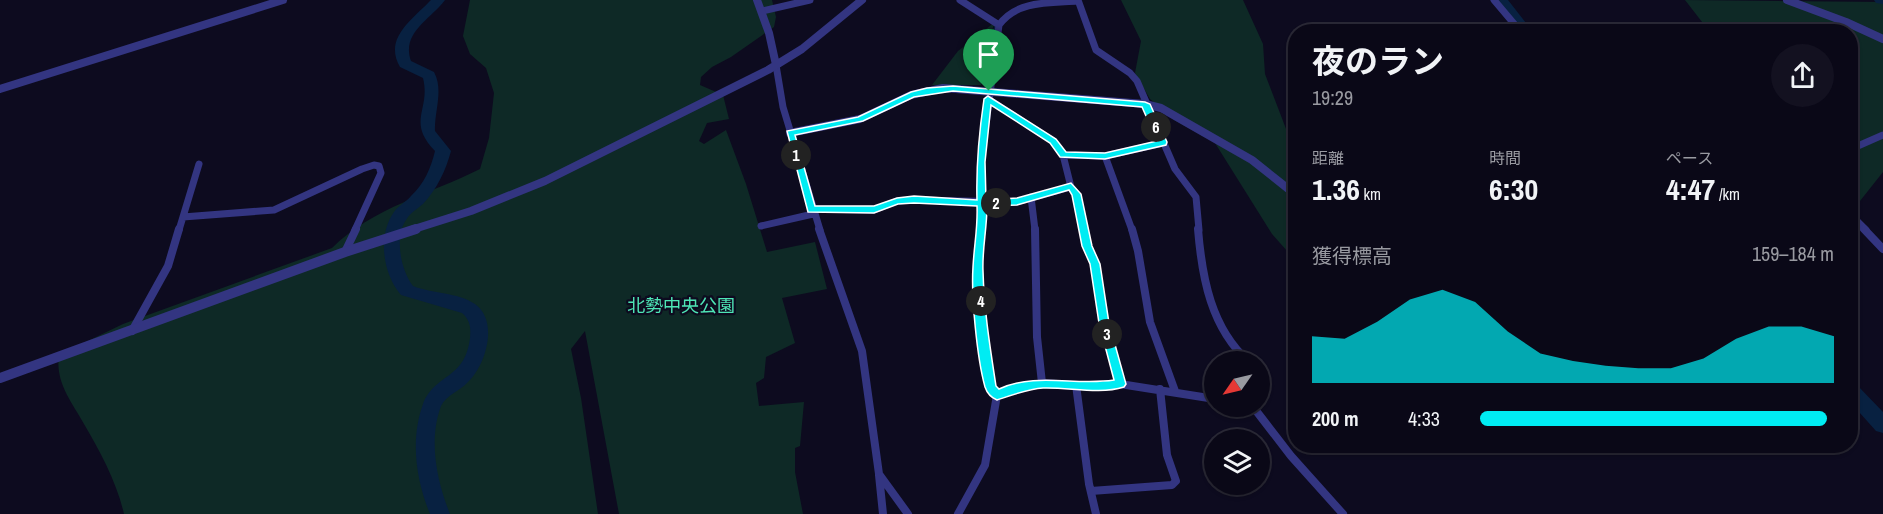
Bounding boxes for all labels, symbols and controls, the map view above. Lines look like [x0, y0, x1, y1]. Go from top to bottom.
pin [963, 29, 1014, 91]
icon: arrive [972, 38, 1005, 71]
text: 夜のラン [1312, 39, 1444, 83]
button: share [1771, 44, 1834, 107]
text: 19:29 [1312, 84, 1353, 111]
pin: 6 [1141, 112, 1171, 142]
text: 6 [1152, 116, 1160, 138]
pin: 1 [781, 140, 811, 170]
text: 1 [792, 144, 800, 166]
text: 距離 [1312, 147, 1344, 169]
text: 時間 [1489, 147, 1521, 169]
text: ペース [1666, 147, 1713, 169]
text: 1.36 [1312, 169, 1360, 209]
text: 6:30 [1489, 169, 1538, 209]
text: 4:47 [1666, 169, 1715, 209]
text: km [1360, 183, 1381, 205]
text: /km [1715, 183, 1740, 205]
pin: 2 [981, 188, 1011, 218]
text: 2 [992, 192, 1000, 214]
text: 159–184 m [1752, 240, 1834, 267]
text: 獲得標高 [1312, 242, 1392, 269]
pin: 4 [966, 286, 996, 316]
text: 4 [977, 290, 985, 312]
park label: 北勢中央公園 [627, 293, 735, 318]
pin: 3 [1092, 319, 1122, 349]
text: 3 [1103, 323, 1111, 345]
north arrow [1204, 351, 1270, 417]
map controls [1204, 351, 1270, 495]
text: 200 m [1312, 405, 1359, 432]
text: 4:33 [1408, 405, 1440, 432]
button: layers [1204, 429, 1270, 495]

